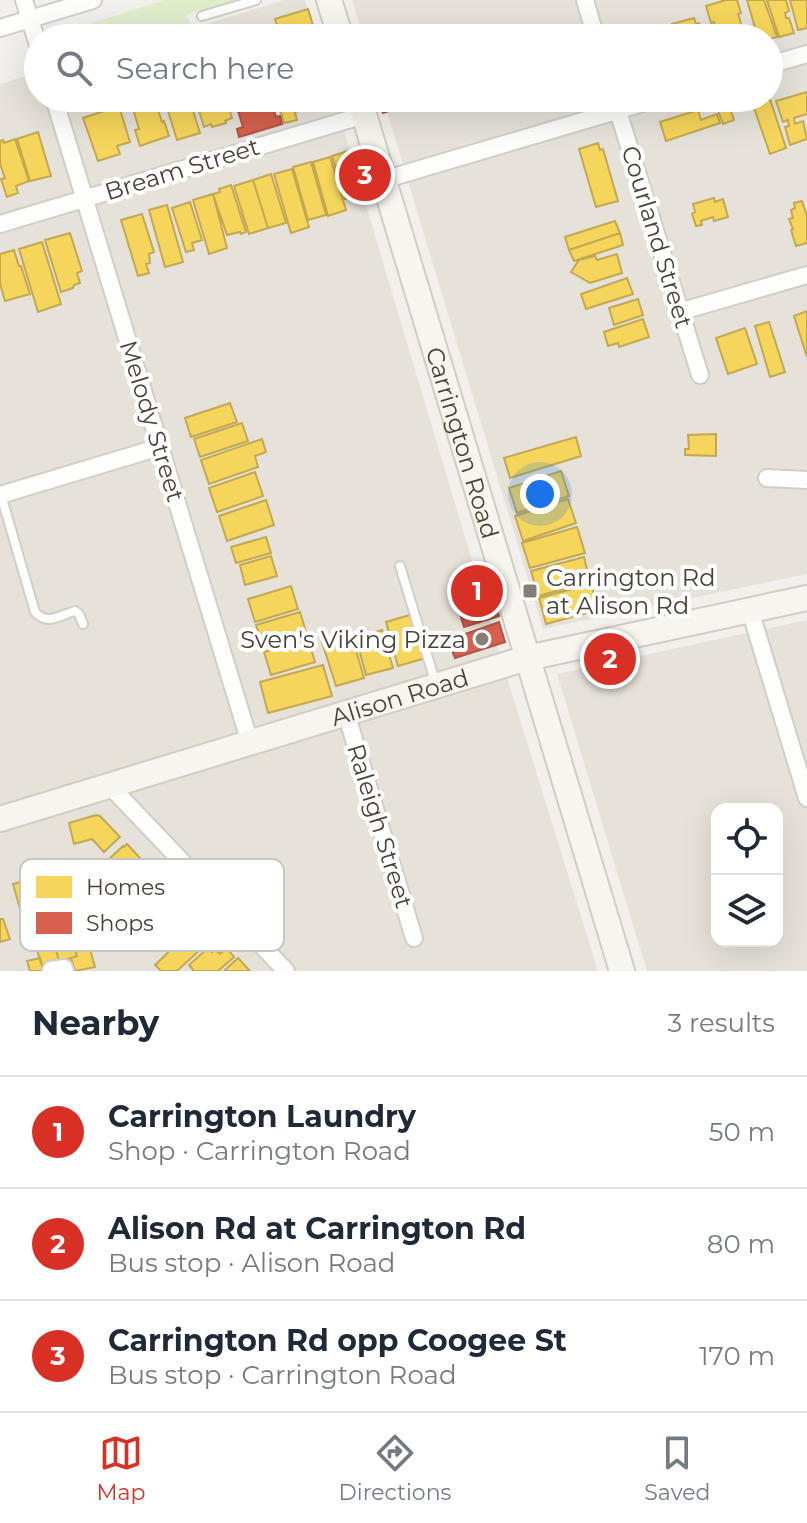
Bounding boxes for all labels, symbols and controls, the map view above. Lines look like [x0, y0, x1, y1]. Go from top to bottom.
search box [24, 24, 783, 112]
icon: search [52, 46, 96, 90]
text: Search here [116, 50, 294, 87]
street label: Bream Street [101, 132, 263, 206]
street label: Courland Street [615, 142, 699, 332]
pin: 3 [339, 145, 391, 205]
street label: Melody Street [114, 337, 190, 505]
street label: Carrington Road [420, 343, 505, 542]
your location [520, 474, 560, 514]
pin: 1 [451, 561, 503, 621]
place label: Carrington Rd at Alison Rd [546, 563, 715, 620]
marker: Carrington Rd at Alison Rd [521, 582, 539, 600]
place label: Sven's Viking Pizza [240, 625, 466, 654]
pin: 2 [584, 629, 636, 689]
marker: Sven's Viking Pizza [473, 630, 491, 648]
street label: Alison Road [328, 662, 472, 732]
street label: Raleigh Street [341, 740, 419, 912]
map controls [711, 803, 783, 947]
button: locate [711, 803, 783, 875]
legend [20, 859, 284, 951]
text: Homes [86, 874, 165, 901]
button: layers [711, 875, 783, 947]
text: Shops [86, 910, 154, 937]
text: Nearby [32, 1002, 159, 1044]
text: 3 results [668, 1007, 775, 1039]
text: Carrington Laundry [108, 1098, 416, 1135]
text: 1 [53, 1116, 63, 1148]
text: 50 m [709, 1116, 775, 1148]
text: Shop · Carrington Road [108, 1135, 411, 1167]
text: Alison Rd at Carrington Rd [108, 1210, 526, 1247]
text: 2 [50, 1228, 66, 1260]
text: 80 m [707, 1228, 775, 1260]
text: Bus stop · Alison Road [108, 1247, 395, 1279]
text: Carrington Rd opp Coogee St [108, 1322, 567, 1359]
text: 3 [50, 1340, 66, 1372]
text: 170 m [699, 1340, 775, 1372]
text: Bus stop · Carrington Road [108, 1359, 457, 1391]
tab: Map [97, 1431, 145, 1506]
tab: Directions [339, 1431, 451, 1506]
tab: Saved [644, 1431, 710, 1506]

